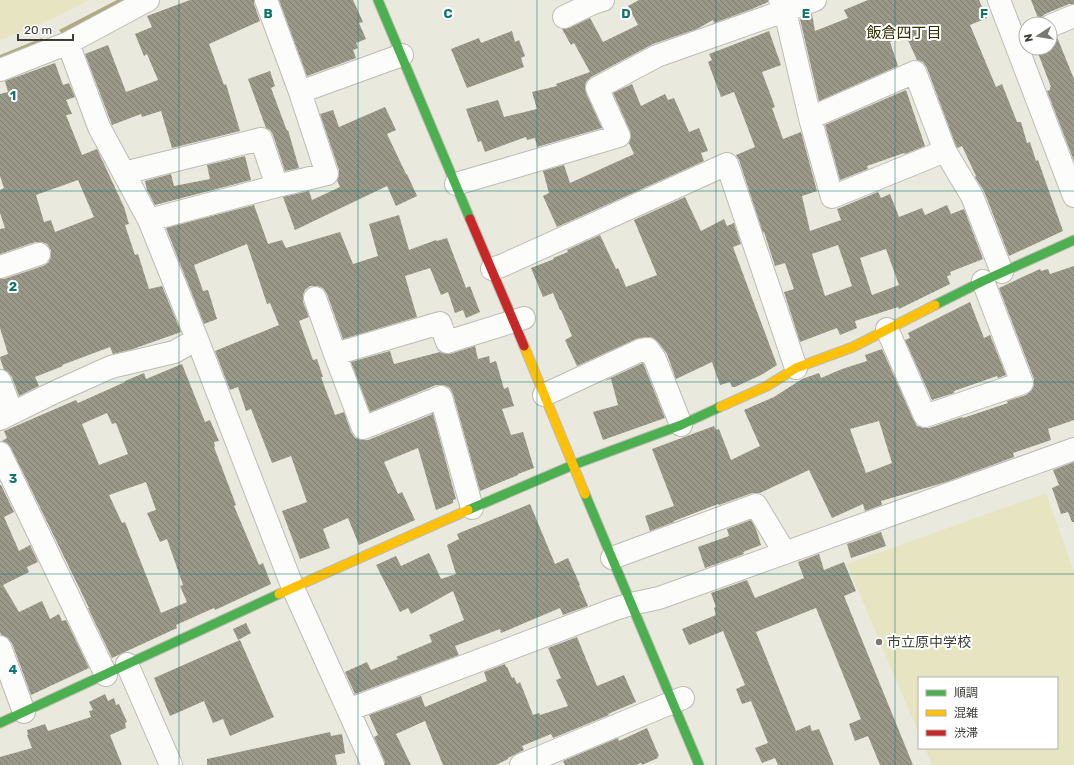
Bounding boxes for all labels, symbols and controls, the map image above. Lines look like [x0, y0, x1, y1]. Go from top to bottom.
text: B [263, 6, 273, 21]
text: C [443, 6, 453, 21]
text: D [621, 6, 631, 21]
text: E [802, 6, 810, 21]
text: F [980, 6, 988, 21]
scale bar [18, 16, 73, 42]
north arrow [1018, 16, 1058, 56]
text: 20 m [24, 23, 52, 37]
district label: 飯倉四丁目 [866, 24, 942, 42]
text: N [1022, 33, 1036, 43]
text: 1 [10, 88, 16, 103]
text: 2 [9, 279, 17, 294]
text: 3 [9, 471, 18, 486]
place label: 市立原中学校 [887, 634, 971, 651]
marker: 市立原中学校 [874, 637, 884, 647]
text: 4 [9, 662, 18, 677]
legend [918, 677, 1058, 749]
text: 順調 [954, 686, 978, 700]
text: 混雑 [954, 706, 978, 720]
text: 渋滞 [954, 726, 978, 740]

